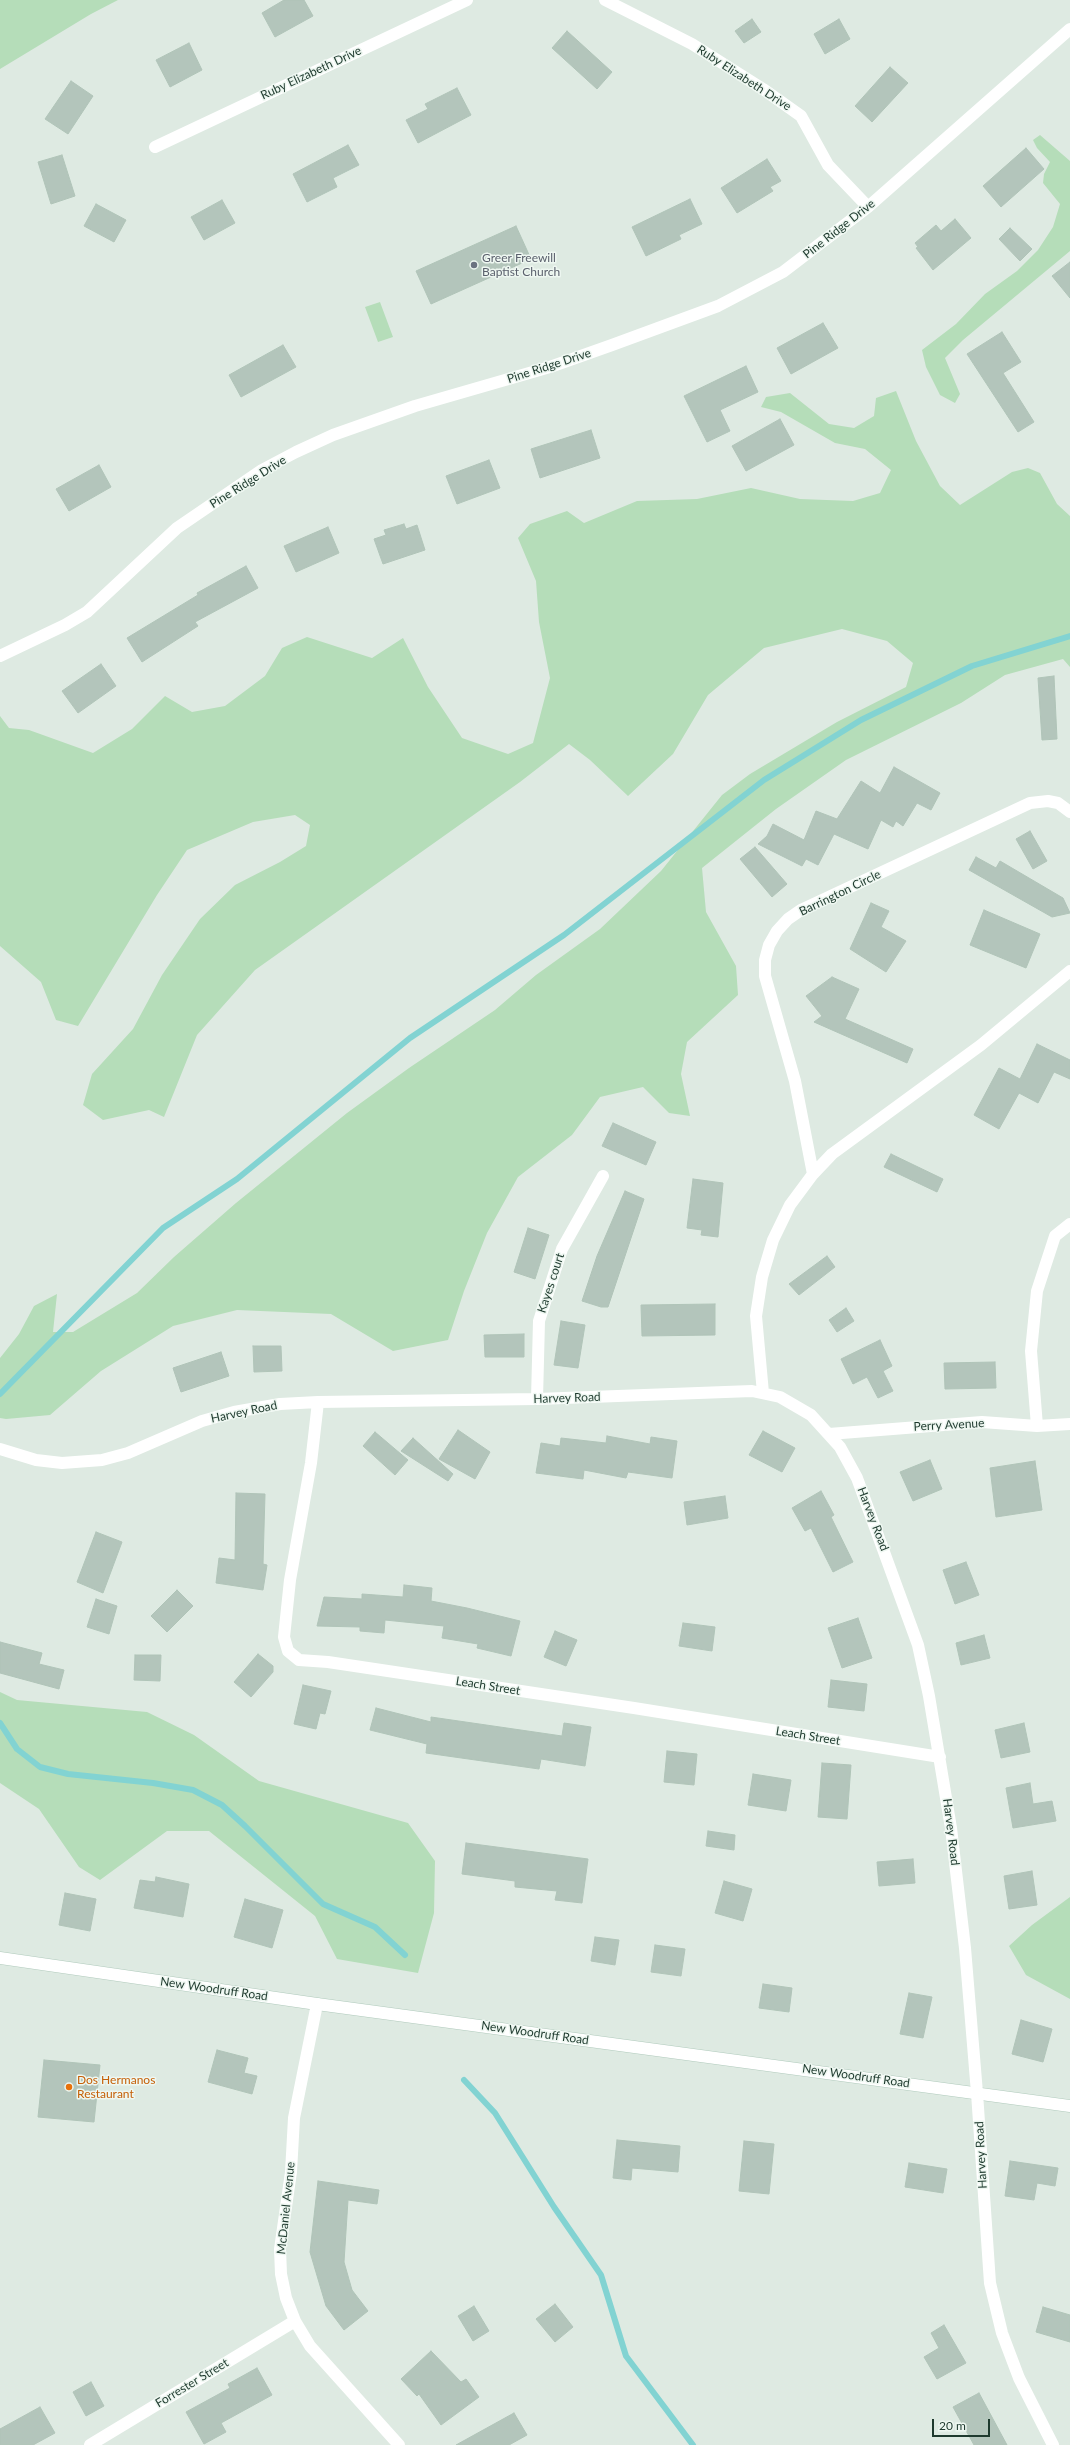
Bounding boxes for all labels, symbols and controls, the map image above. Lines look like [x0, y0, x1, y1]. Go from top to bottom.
street label: Ruby Elizabeth Drive [694, 42, 794, 114]
street label: Ruby Elizabeth Drive [258, 43, 364, 103]
street label: Pine Ridge Drive [800, 196, 878, 262]
place label: Greer Freewill Baptist Church [482, 251, 560, 279]
marker: Greer Freewill Baptist Church [469, 260, 479, 270]
street label: Pine Ridge Drive [505, 346, 593, 386]
street label: Pine Ridge Drive [207, 453, 289, 511]
street label: Barrington Circle [797, 867, 883, 919]
street label: Kayes court [535, 1251, 567, 1315]
street label: Harvey Road [533, 1390, 601, 1406]
street label: Harvey Road [210, 1398, 278, 1426]
street label: Perry Avenue [913, 1416, 985, 1434]
street label: Harvey Road [854, 1485, 892, 1553]
street label: Leach Street [455, 1674, 521, 1698]
street label: Leach Street [775, 1724, 841, 1748]
street label: Harvey Road [940, 1798, 962, 1866]
street label: New Woodruff Road [159, 1974, 269, 2004]
street label: New Woodruff Road [480, 2018, 590, 2048]
street label: New Woodruff Road [801, 2061, 911, 2091]
place label: Dos Hermanos Restaurant [77, 2073, 155, 2101]
marker: Dos Hermanos Restaurant [64, 2082, 74, 2092]
street label: Harvey Road [972, 2121, 990, 2189]
street label: McDaniel Avenue [274, 2161, 298, 2255]
street label: Forrester Street [153, 2356, 231, 2410]
scale bar [934, 2411, 992, 2437]
text: 20 m [939, 2418, 966, 2433]

